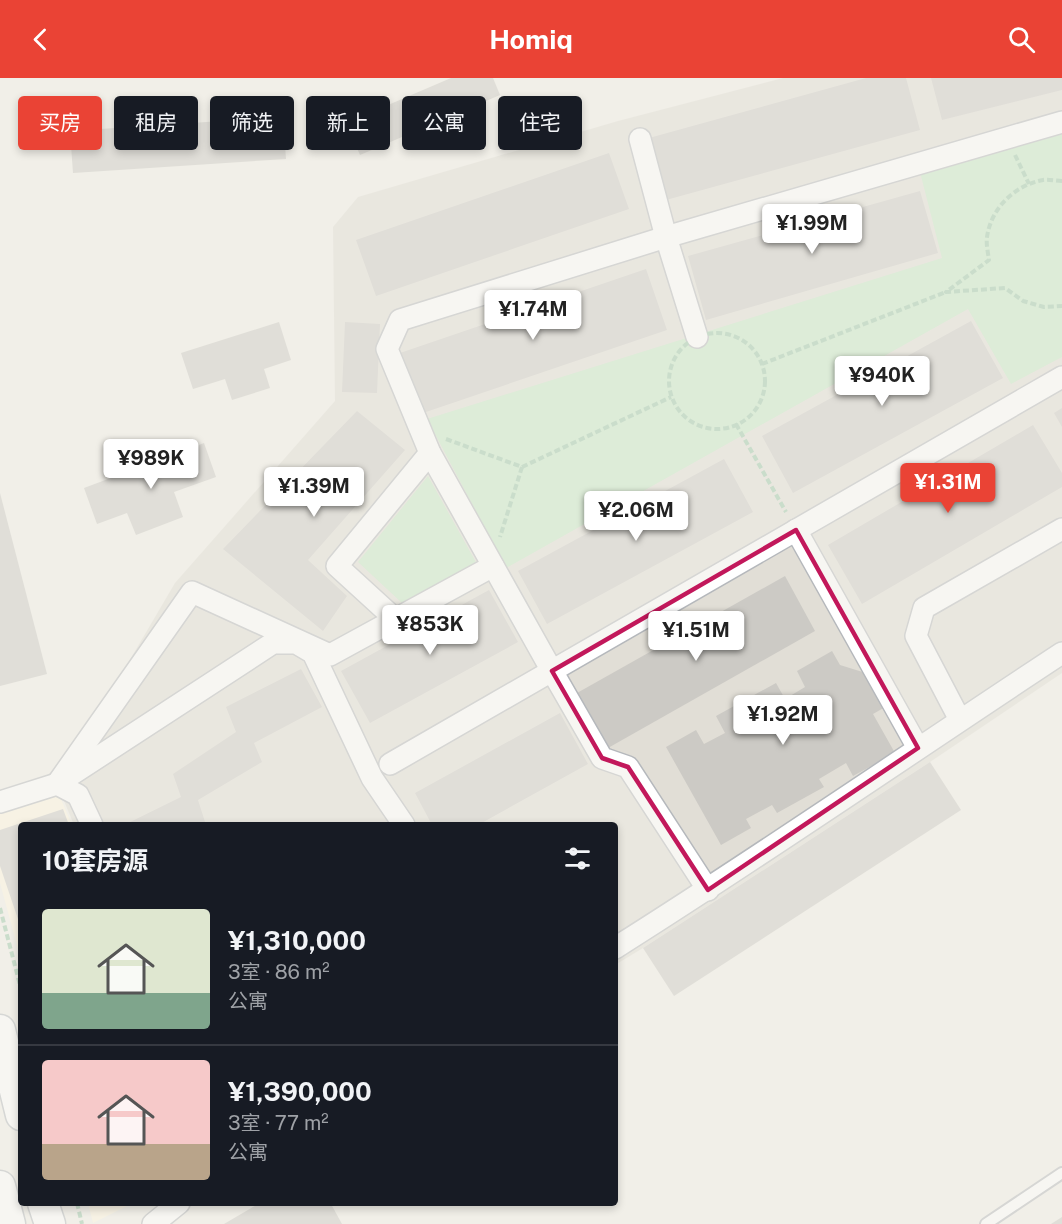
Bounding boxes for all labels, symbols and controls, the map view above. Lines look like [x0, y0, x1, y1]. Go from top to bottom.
icon: back [24, 23, 57, 56]
text: Homiq [489, 23, 573, 55]
icon: search [1005, 23, 1038, 56]
chip: 买房 [18, 96, 102, 150]
chip: 租房 [114, 96, 198, 150]
chip: 筛选 [210, 96, 294, 150]
chip: 新上 [306, 96, 390, 150]
chip: 公寓 [402, 96, 486, 150]
chip: 住宅 [498, 96, 582, 150]
pin: ¥1.99M [763, 204, 861, 255]
text: ¥1.99M [776, 211, 848, 235]
pin: ¥1.74M [484, 290, 582, 341]
text: ¥1.74M [498, 297, 568, 321]
pin: ¥940K [840, 356, 924, 407]
text: ¥940K [849, 363, 915, 387]
pin: ¥989K [109, 439, 193, 490]
text: ¥989K [117, 446, 185, 470]
pin: ¥1.31M [899, 463, 997, 514]
pin: ¥1.39M [265, 467, 363, 518]
text: ¥1.31M [914, 470, 982, 494]
text: ¥1.39M [278, 474, 350, 498]
pin: ¥2.06M [587, 491, 685, 542]
text: ¥2.06M [598, 498, 674, 522]
pin: ¥853K [388, 605, 472, 656]
pin: ¥1.51M [647, 611, 745, 662]
text: ¥853K [396, 612, 464, 636]
text: ¥1.51M [662, 618, 730, 642]
pin: ¥1.92M [734, 695, 832, 746]
text: ¥1.92M [747, 702, 819, 726]
icon: filters [561, 842, 594, 875]
text: 10套房源 [42, 845, 148, 876]
text: ¥1,310,000 [228, 925, 366, 956]
icon: home [90, 933, 162, 1005]
text: 3室 · 86 m² [228, 960, 330, 984]
text: 公寓 [228, 989, 268, 1013]
text: ¥1,390,000 [228, 1076, 372, 1107]
icon: home [90, 1084, 162, 1156]
text: 3室 · 77 m² [228, 1111, 329, 1135]
text: 公寓 [228, 1140, 268, 1164]

